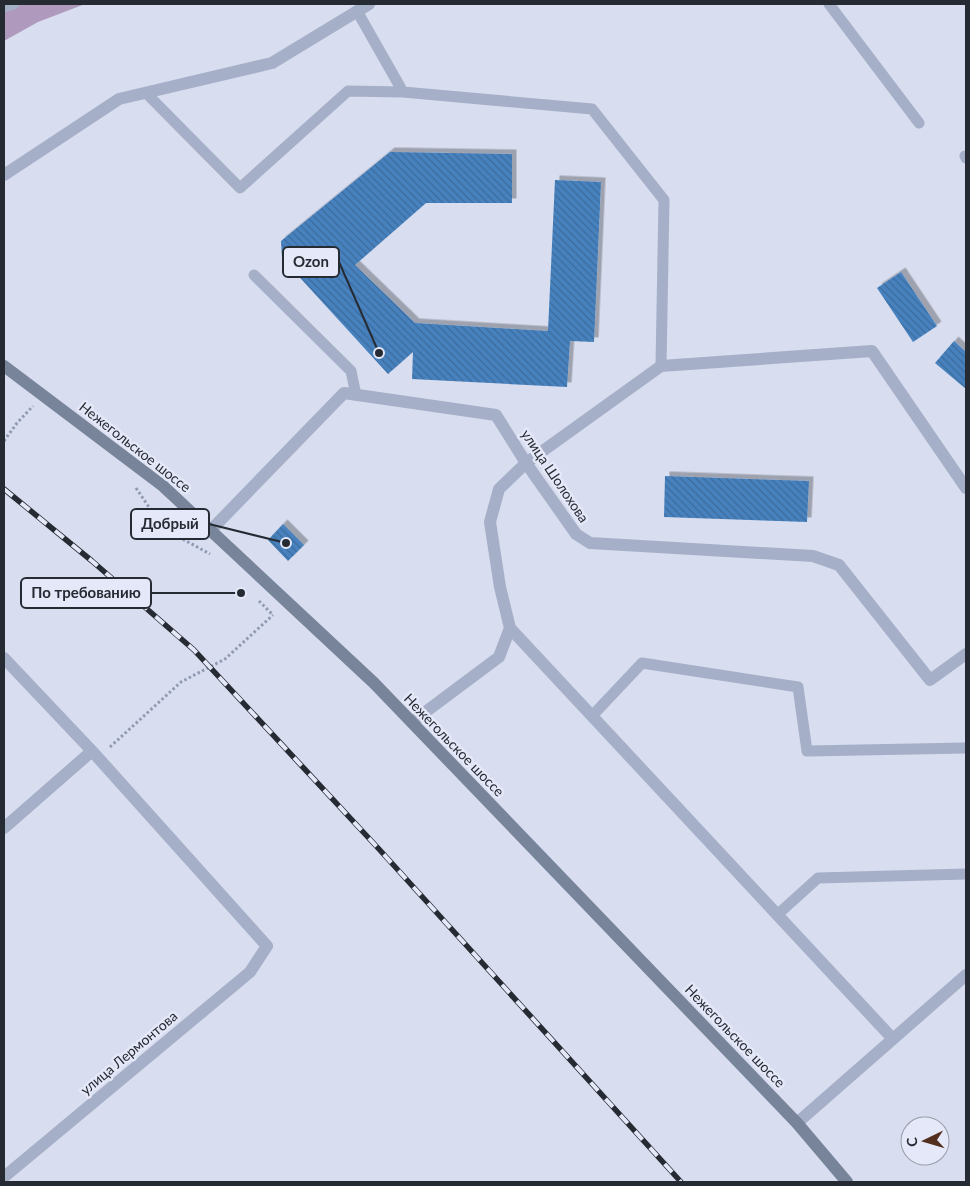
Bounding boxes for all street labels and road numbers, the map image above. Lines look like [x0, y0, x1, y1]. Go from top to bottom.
street label: Нежегольское шоссе [76, 398, 194, 495]
street label: улица Шолохова [518, 426, 593, 526]
street label: Нежегольское шоссе [401, 690, 508, 800]
street label: Нежегольское шоссе [682, 981, 789, 1091]
street label: улица Лермонтова [77, 1007, 181, 1098]

